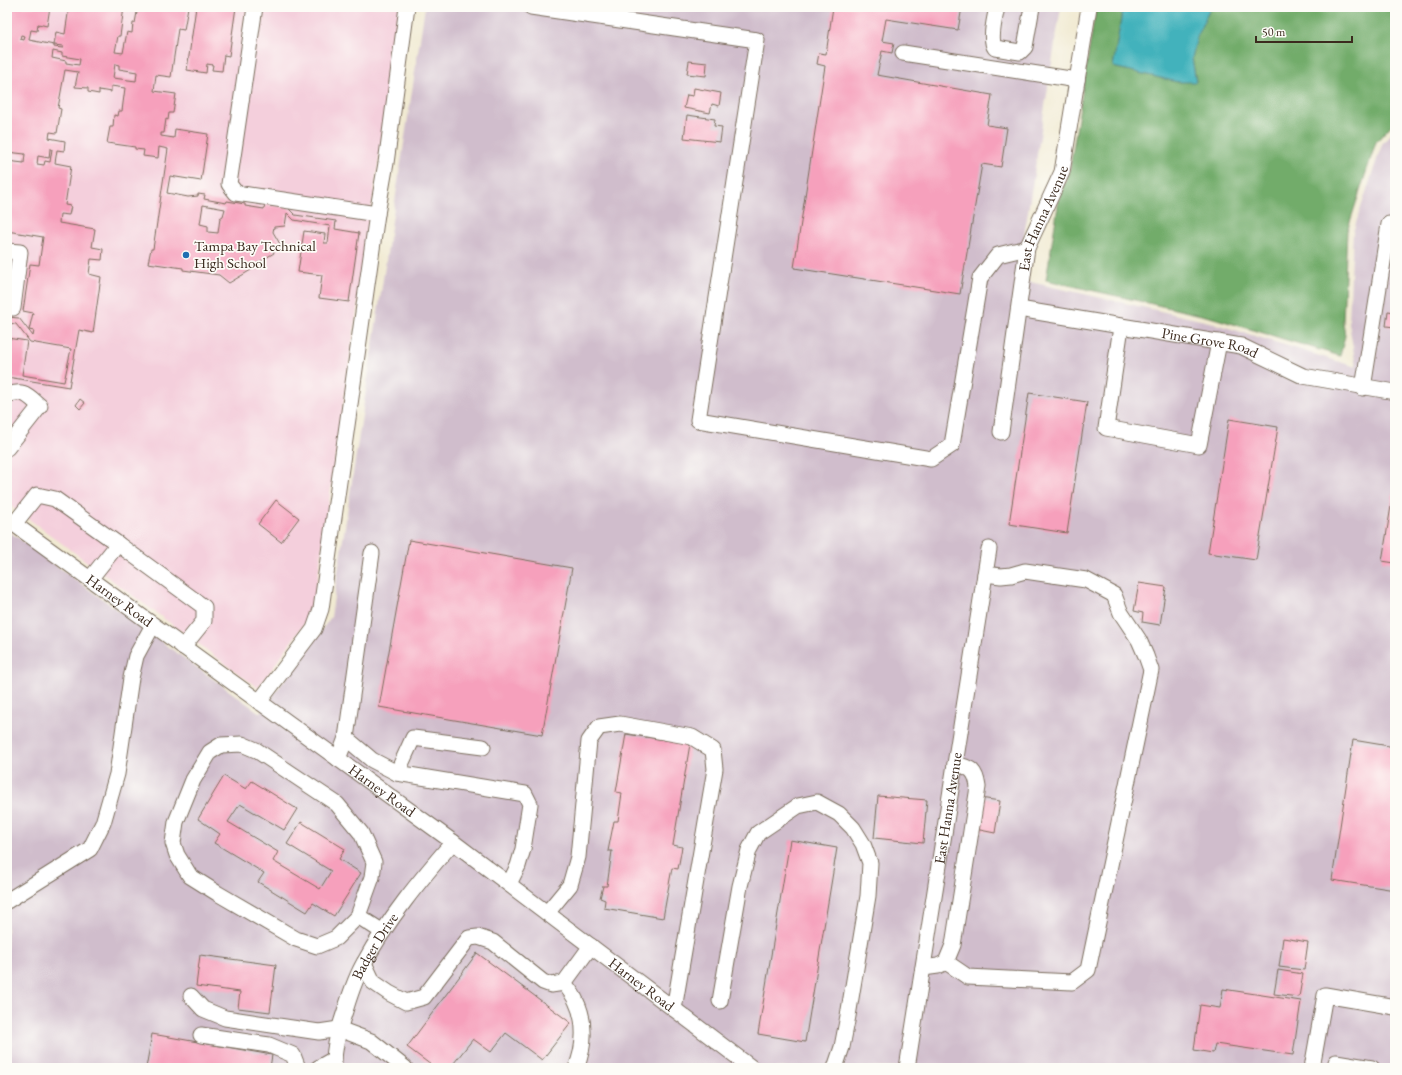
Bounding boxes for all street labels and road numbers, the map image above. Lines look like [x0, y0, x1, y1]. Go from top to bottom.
street label: East Hanna Avenue [1014, 164, 1072, 272]
street label: Pine Grove Road [1160, 323, 1262, 362]
street label: Harney Road [83, 570, 157, 631]
street label: East Hanna Avenue [929, 751, 966, 865]
street label: Harney Road [345, 760, 420, 821]
street label: Badger Drive [347, 909, 402, 982]
street label: Harney Road [605, 953, 679, 1015]

